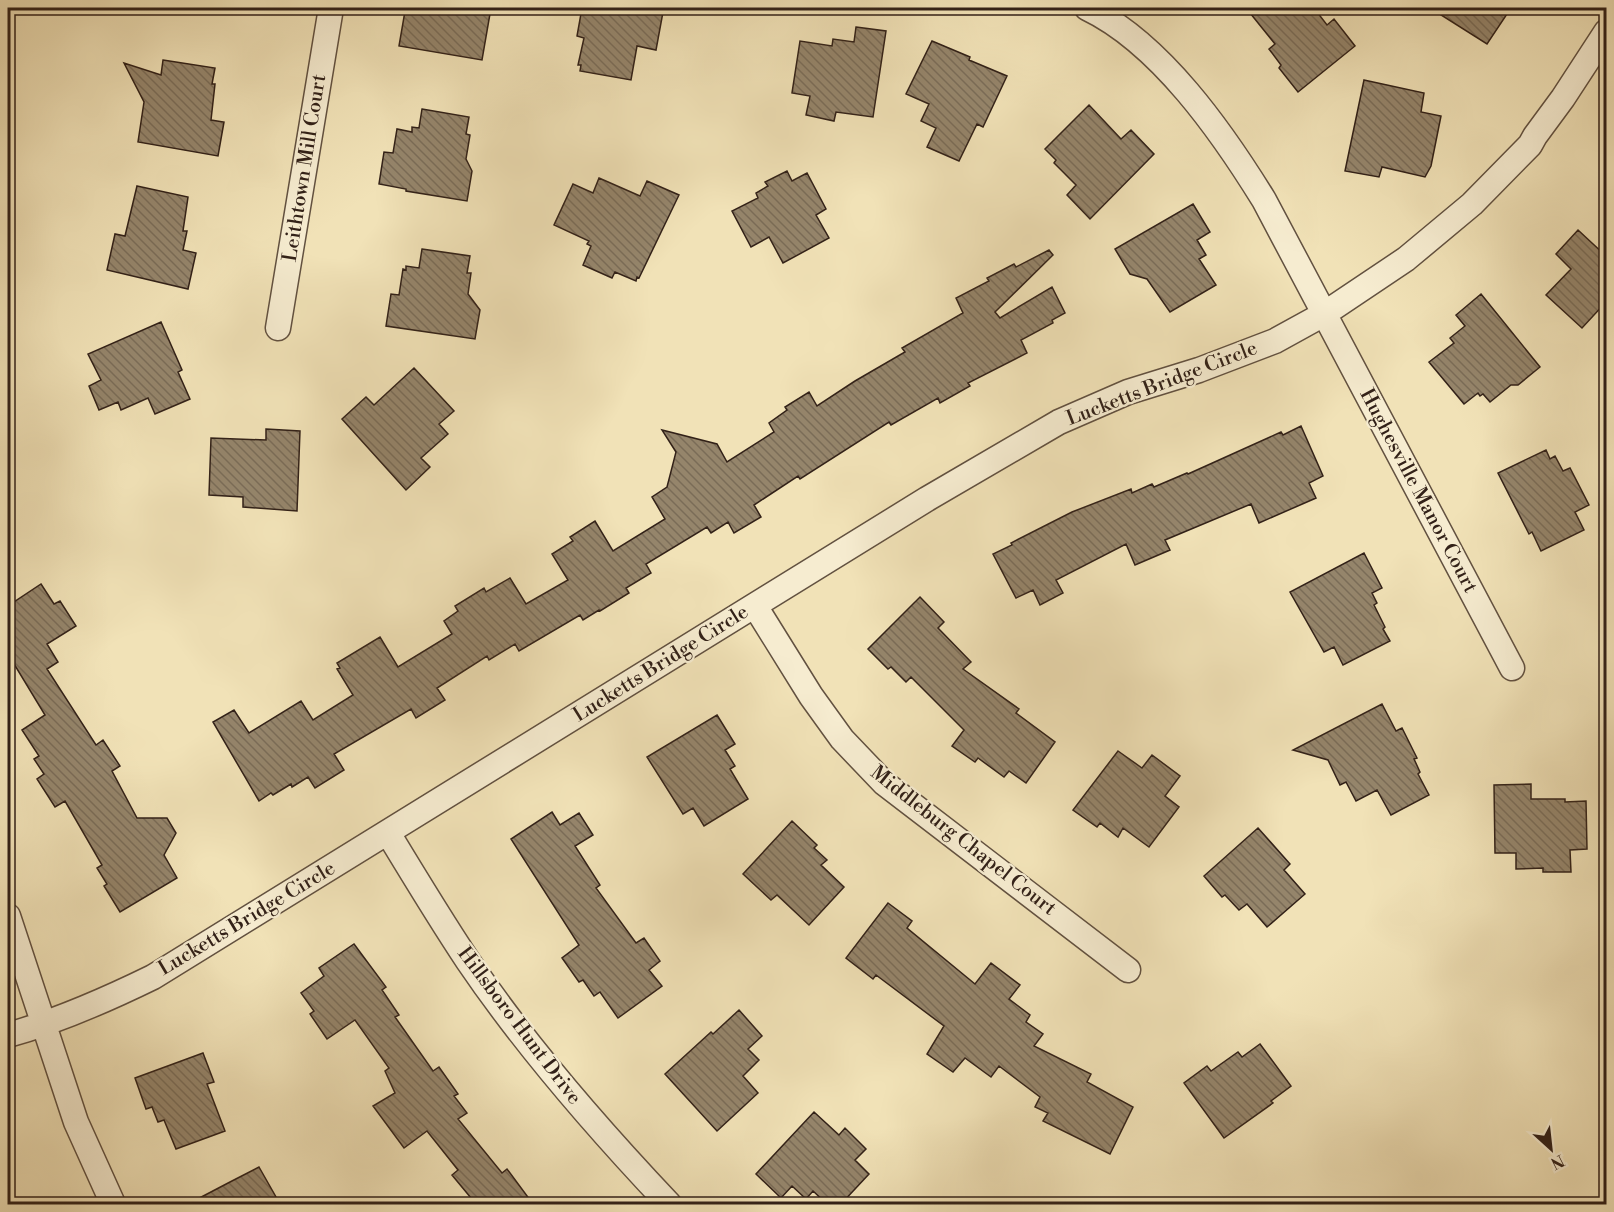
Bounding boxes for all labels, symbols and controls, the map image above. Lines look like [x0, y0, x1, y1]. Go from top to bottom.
street label: Leithtown Mill Court [278, 73, 332, 263]
street label: Lucketts Bridge Circle [1063, 336, 1261, 432]
street label: Hughesville Manor Court [1353, 384, 1483, 598]
street label: Lucketts Bridge Circle [569, 600, 753, 728]
street label: Middleburg Chapel Court [865, 761, 1061, 921]
street label: Lucketts Bridge Circle [154, 856, 340, 982]
street label: Hillsboro Hunt Drive [452, 942, 586, 1110]
north arrow [1521, 1119, 1581, 1179]
text: N [1547, 1150, 1568, 1173]

